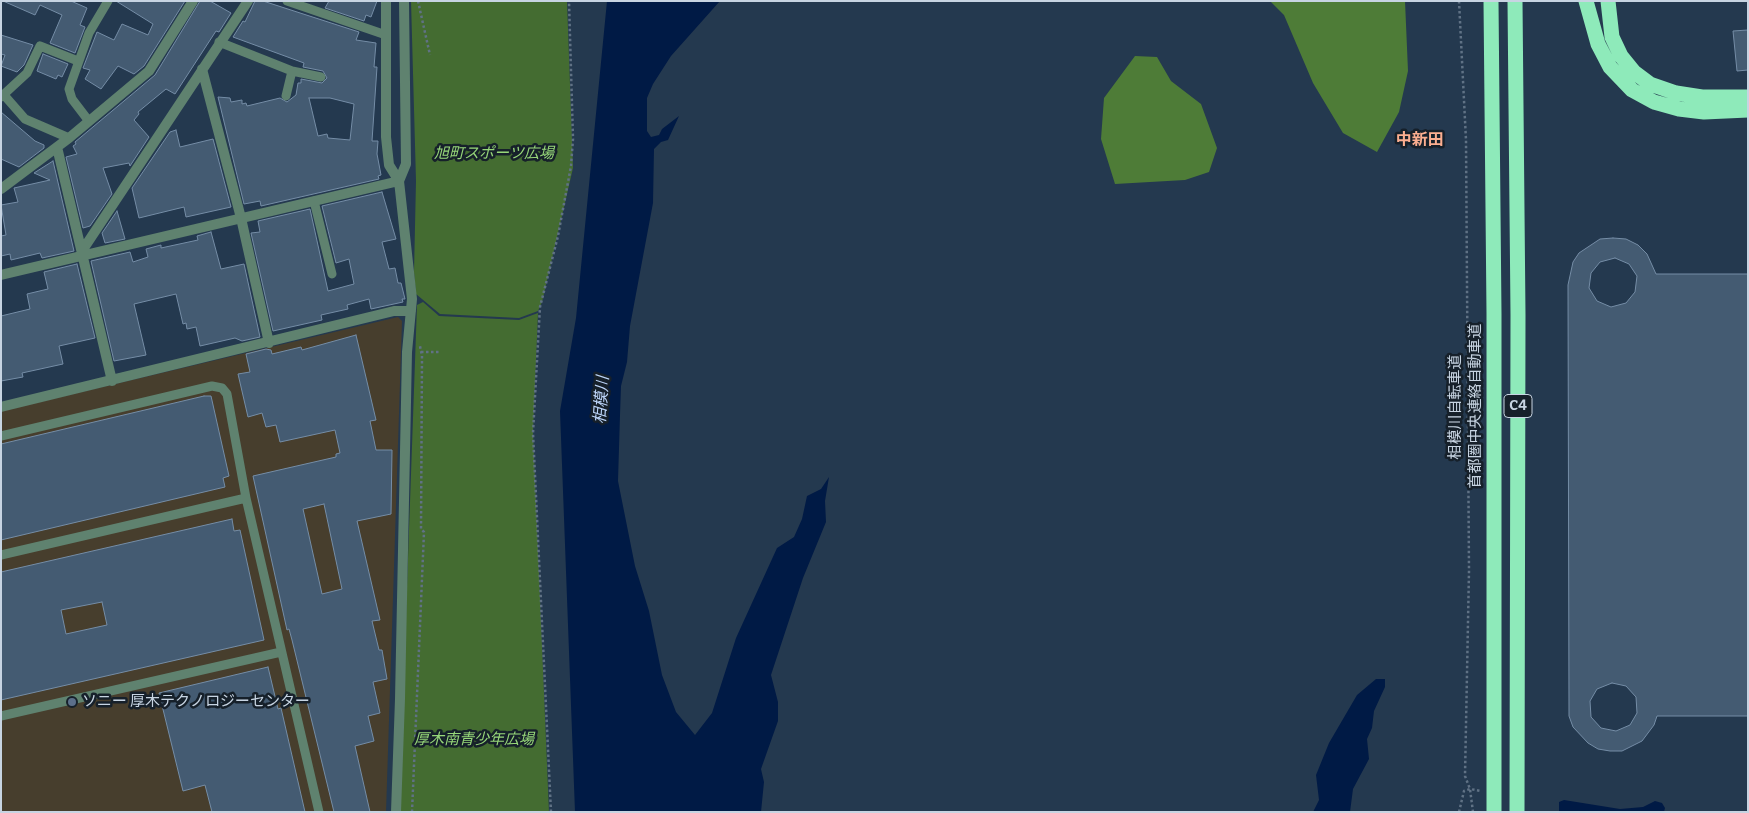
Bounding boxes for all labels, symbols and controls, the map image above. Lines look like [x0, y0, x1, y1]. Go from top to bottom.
district label: 中新田 [1396, 131, 1444, 151]
park label: 旭町スポーツ広場 [434, 145, 554, 163]
street label: 首都圏中央連絡自動車道 [1467, 324, 1485, 488]
street label: 相模川自転車道 [1447, 355, 1465, 459]
water label: 相模川 [591, 375, 613, 425]
road number: C4 [1504, 394, 1532, 418]
place label: ソニー 厚木テクノロジーセンター [82, 693, 310, 711]
marker: ソニー 厚木テクノロジーセンター [66, 696, 78, 708]
park label: 厚木南青少年広場 [414, 731, 534, 749]

